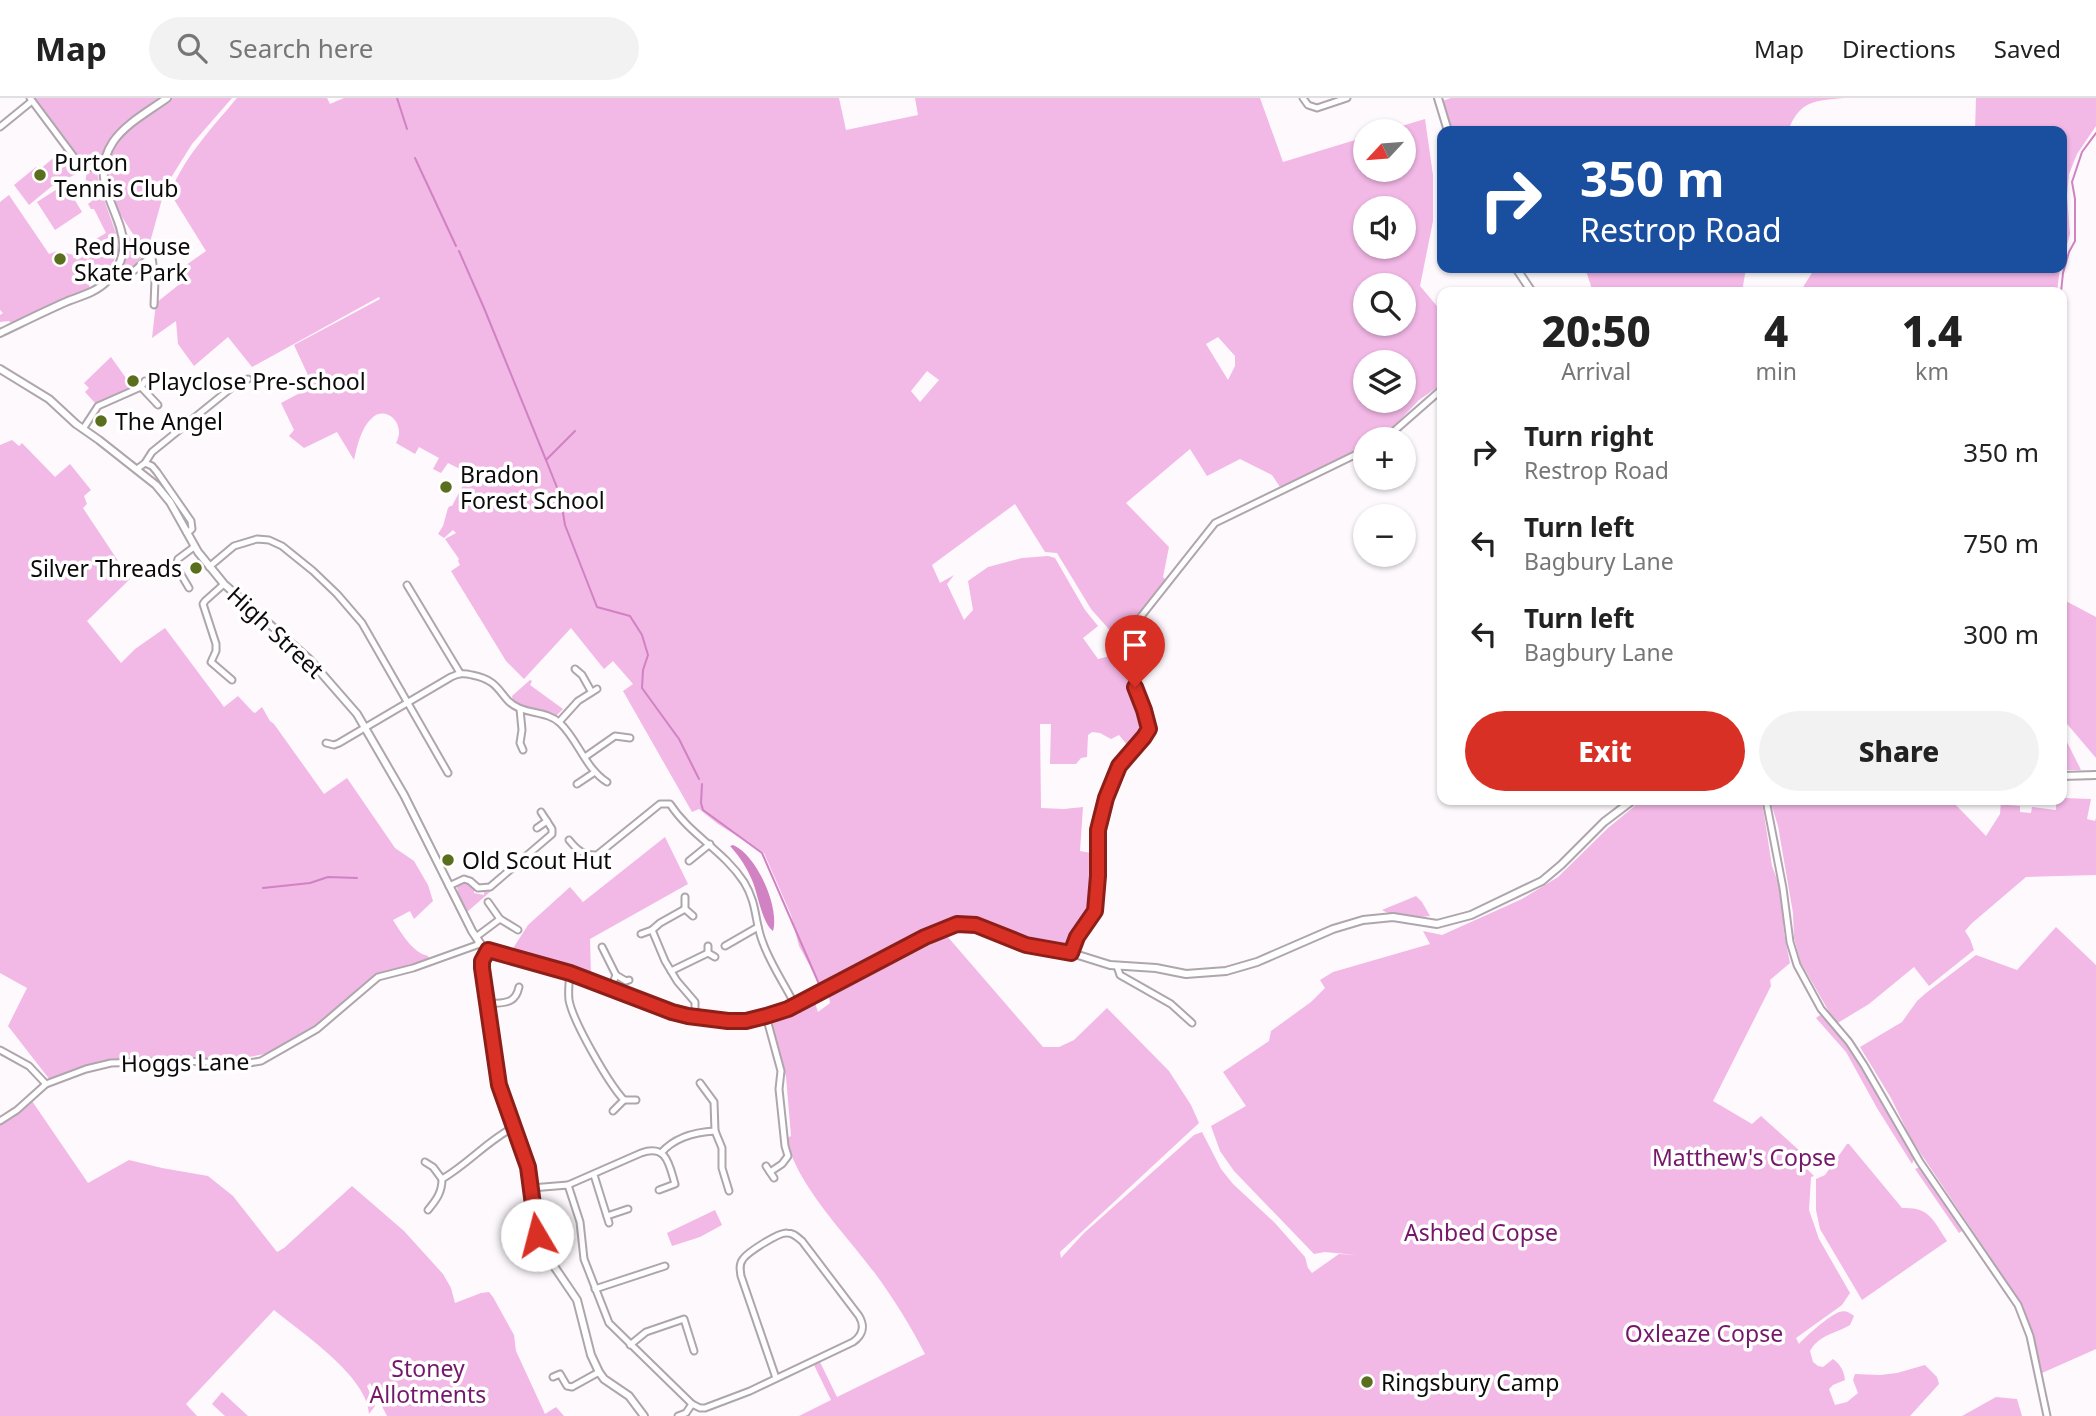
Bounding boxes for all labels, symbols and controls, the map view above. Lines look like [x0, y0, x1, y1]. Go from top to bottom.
search box [149, 17, 639, 80]
text: Map [35, 26, 107, 71]
icon: search [173, 29, 211, 67]
text: Search here [229, 30, 373, 66]
text: Map [1754, 32, 1804, 65]
text: Directions [1842, 32, 1956, 65]
text: Saved [1994, 32, 2061, 65]
north arrow [1353, 119, 1416, 182]
map controls [1353, 119, 1416, 567]
text: 350 m [1580, 145, 1725, 211]
place label: Purton Tennis Club [54, 146, 178, 204]
icon: right [1465, 154, 1556, 245]
marker: Purton Tennis Club [32, 167, 48, 183]
button: sound [1353, 196, 1416, 259]
text: Restrop Road [1580, 208, 1782, 251]
place label: Red House Skate Park [74, 230, 191, 288]
marker: Red House Skate Park [52, 251, 68, 267]
button: search [1353, 273, 1416, 336]
text: 20:50 [1542, 302, 1651, 359]
text: 4 [1764, 302, 1788, 359]
text: 1.4 [1902, 302, 1962, 359]
button: layers [1353, 350, 1416, 413]
text: Arrival [1561, 355, 1631, 387]
text: min [1755, 355, 1797, 387]
text: km [1915, 355, 1949, 387]
place label: Playclose Pre-school [147, 365, 366, 397]
marker: Playclose Pre-school [125, 373, 141, 389]
place label: The Angel [115, 405, 223, 437]
marker: The Angel [93, 413, 109, 429]
text: Turn right [1524, 418, 1654, 454]
button: + [1353, 427, 1416, 490]
icon: right [1465, 433, 1503, 471]
text: 350 m [1963, 434, 2039, 470]
text: Restrop Road [1524, 454, 1669, 486]
place label: Bradon Forest School [460, 458, 605, 516]
marker: Bradon Forest School [438, 479, 454, 495]
button: − [1353, 504, 1416, 567]
text: Turn left [1524, 509, 1635, 545]
icon: left [1465, 524, 1503, 562]
text: 750 m [1963, 525, 2039, 561]
text: Bagbury Lane [1524, 545, 1674, 577]
place label: Silver Threads [30, 552, 182, 584]
marker: Silver Threads [188, 560, 204, 576]
street label: High Street [221, 579, 331, 685]
text: Turn left [1524, 600, 1635, 636]
pin [1105, 615, 1165, 687]
icon: left [1465, 615, 1503, 653]
text: 300 m [1963, 616, 2039, 652]
icon: arrive [1116, 626, 1154, 664]
text: Bagbury Lane [1524, 636, 1674, 668]
button: Exit [1465, 711, 1745, 791]
button: Share [1759, 711, 2039, 791]
place label: Old Scout Hut [462, 844, 612, 876]
marker: Old Scout Hut [440, 852, 456, 868]
street label: Hoggs Lane [121, 1045, 249, 1079]
park label: Matthew's Copse [1652, 1141, 1836, 1173]
position arrow [500, 1198, 574, 1272]
park label: Ashbed Copse [1404, 1216, 1558, 1248]
park label: Oxleaze Copse [1625, 1317, 1783, 1349]
park label: Stoney Allotments [370, 1352, 486, 1410]
place label: Ringsbury Camp [1381, 1366, 1559, 1398]
marker: Ringsbury Camp [1359, 1374, 1375, 1390]

